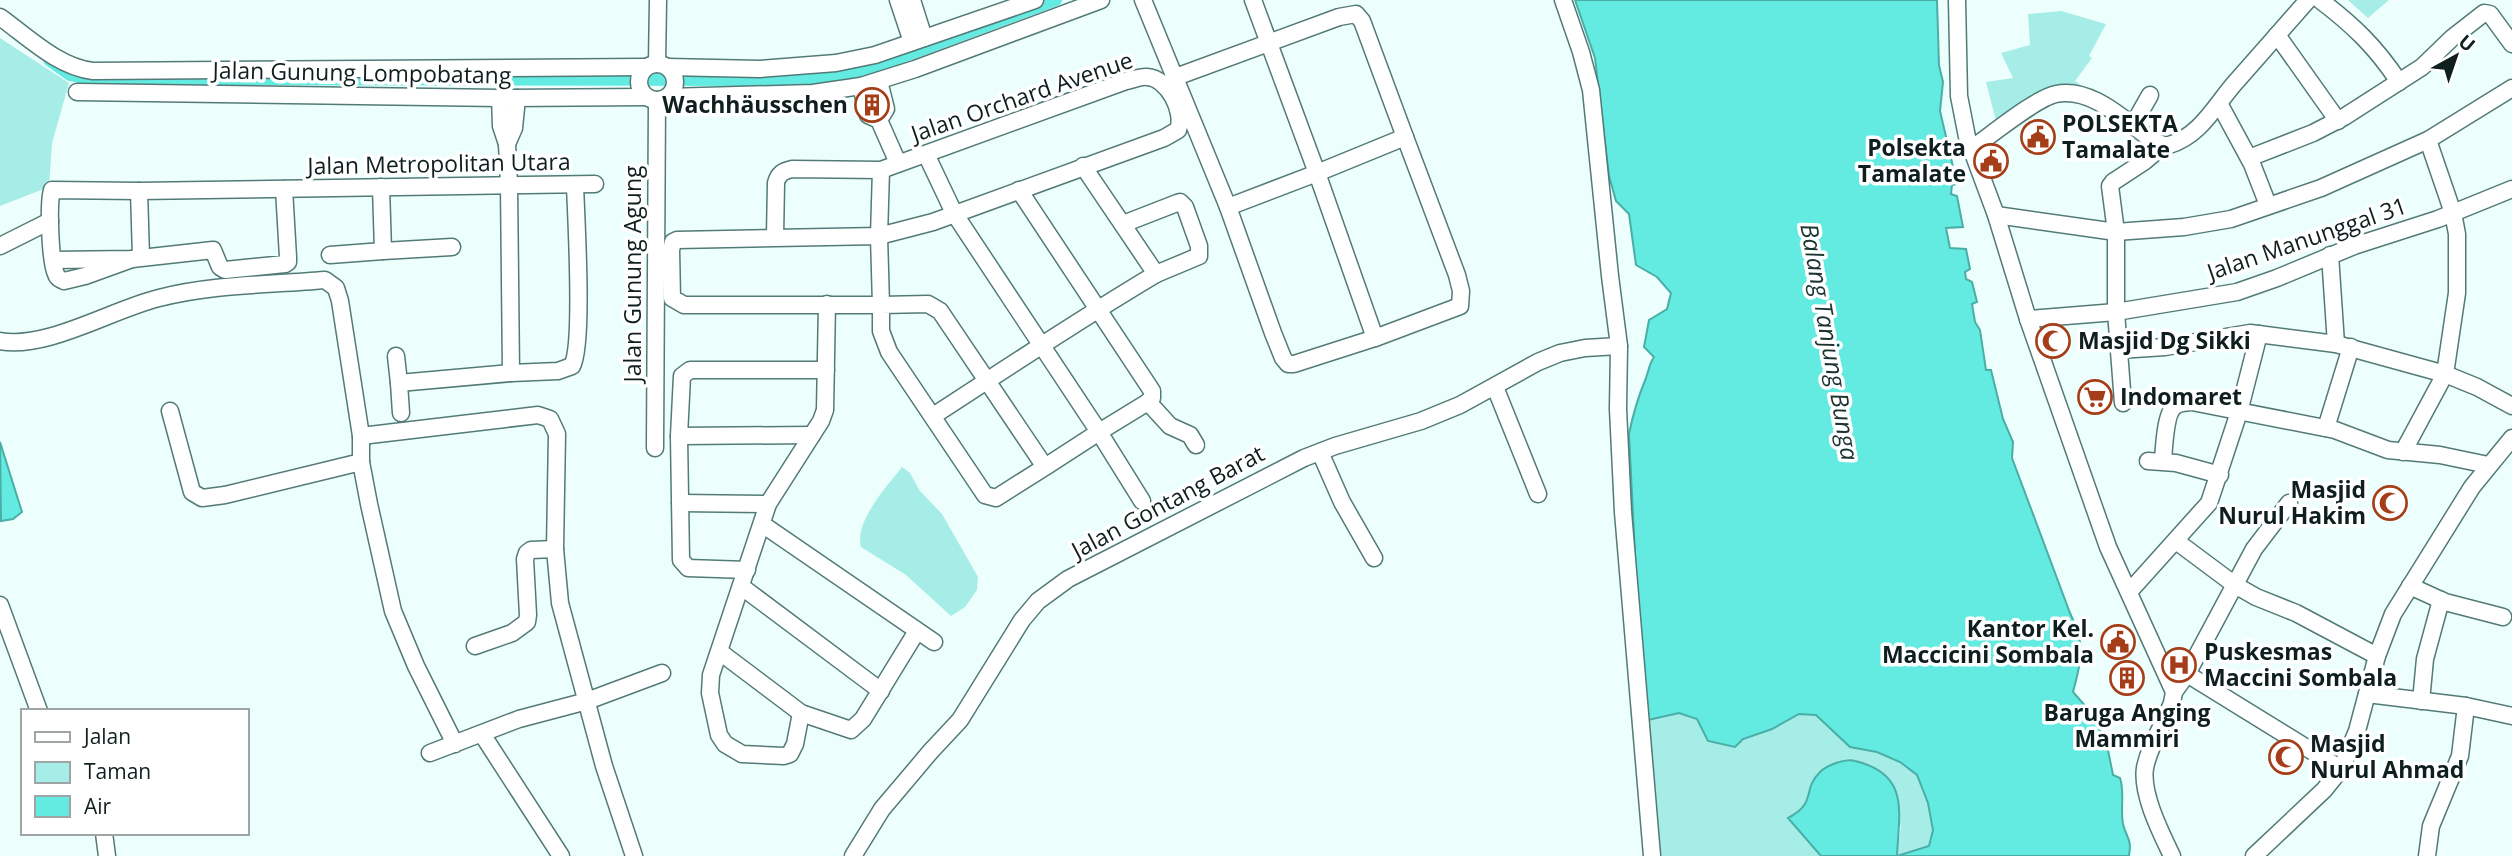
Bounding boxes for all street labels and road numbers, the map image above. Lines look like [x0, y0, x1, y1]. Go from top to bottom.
street label: Jalan Orchard Avenue [905, 43, 1137, 150]
street label: Jalan Gunung Lompobatang [210, 53, 512, 91]
street label: Jalan Metropolitan Utara [305, 145, 571, 181]
street label: Jalan Gunung Agung [616, 165, 648, 384]
street label: Jalan Manunggal 31 [2201, 189, 2411, 288]
street label: Jalan Gontang Barat [1064, 437, 1269, 566]

